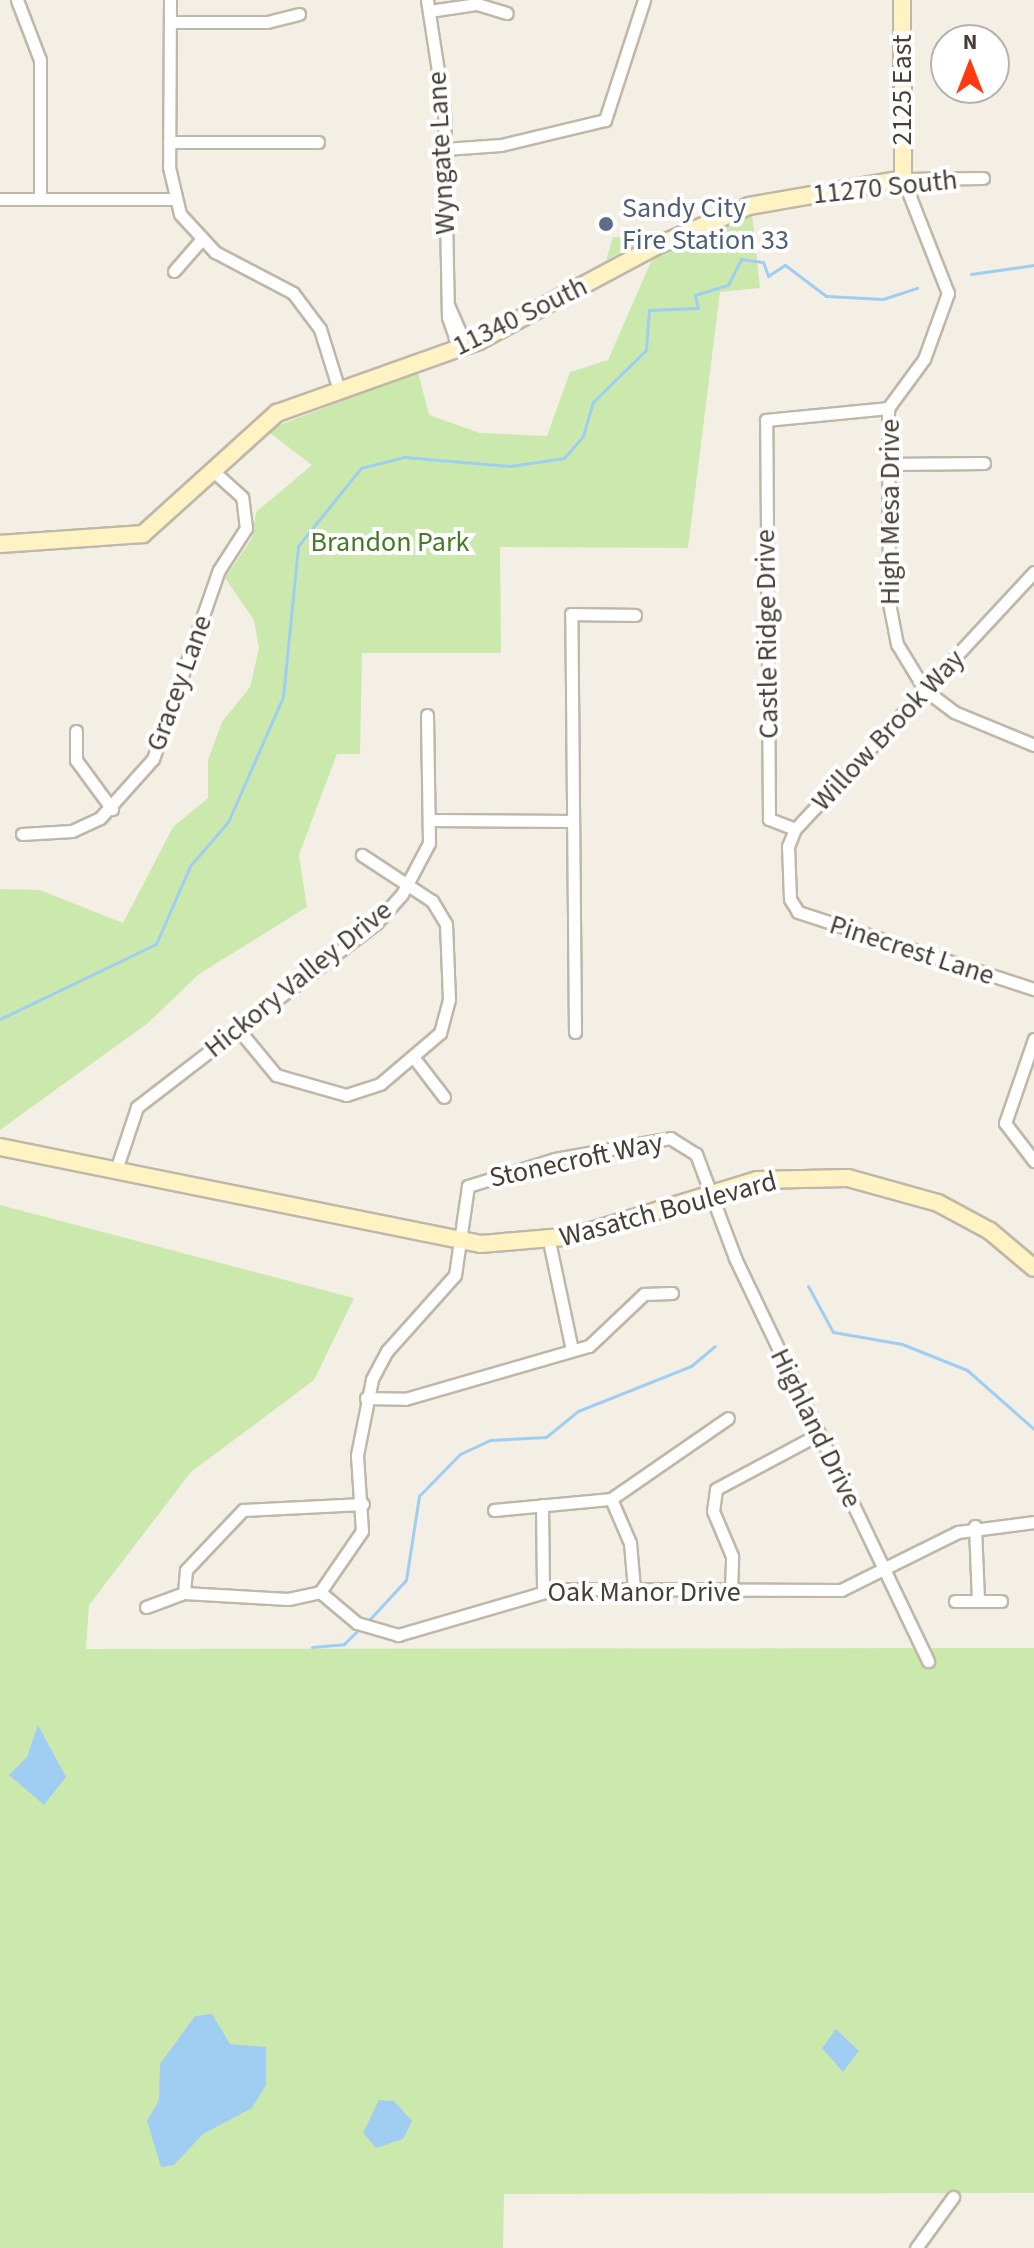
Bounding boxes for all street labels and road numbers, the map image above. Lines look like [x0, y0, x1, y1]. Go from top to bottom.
street label: 2125 East [885, 35, 919, 145]
street label: Wyngate Lane [420, 71, 462, 235]
street label: 11270 South [811, 163, 959, 211]
street label: 11340 South [447, 269, 593, 363]
street label: High Mesa Drive [873, 419, 907, 605]
street label: Castle Ridge Drive [748, 529, 786, 739]
street label: Gracey Lane [139, 610, 219, 756]
street label: Willow Brook Way [805, 642, 971, 818]
street label: Hickory Valley Drive [198, 893, 398, 1065]
street label: Pinecrest Lane [825, 908, 999, 992]
street label: Stonecroft Way [486, 1125, 666, 1195]
street label: Wasatch Boulevard [556, 1164, 780, 1254]
street label: Highland Drive [763, 1343, 869, 1513]
street label: Oak Manor Drive [547, 1575, 741, 1609]

